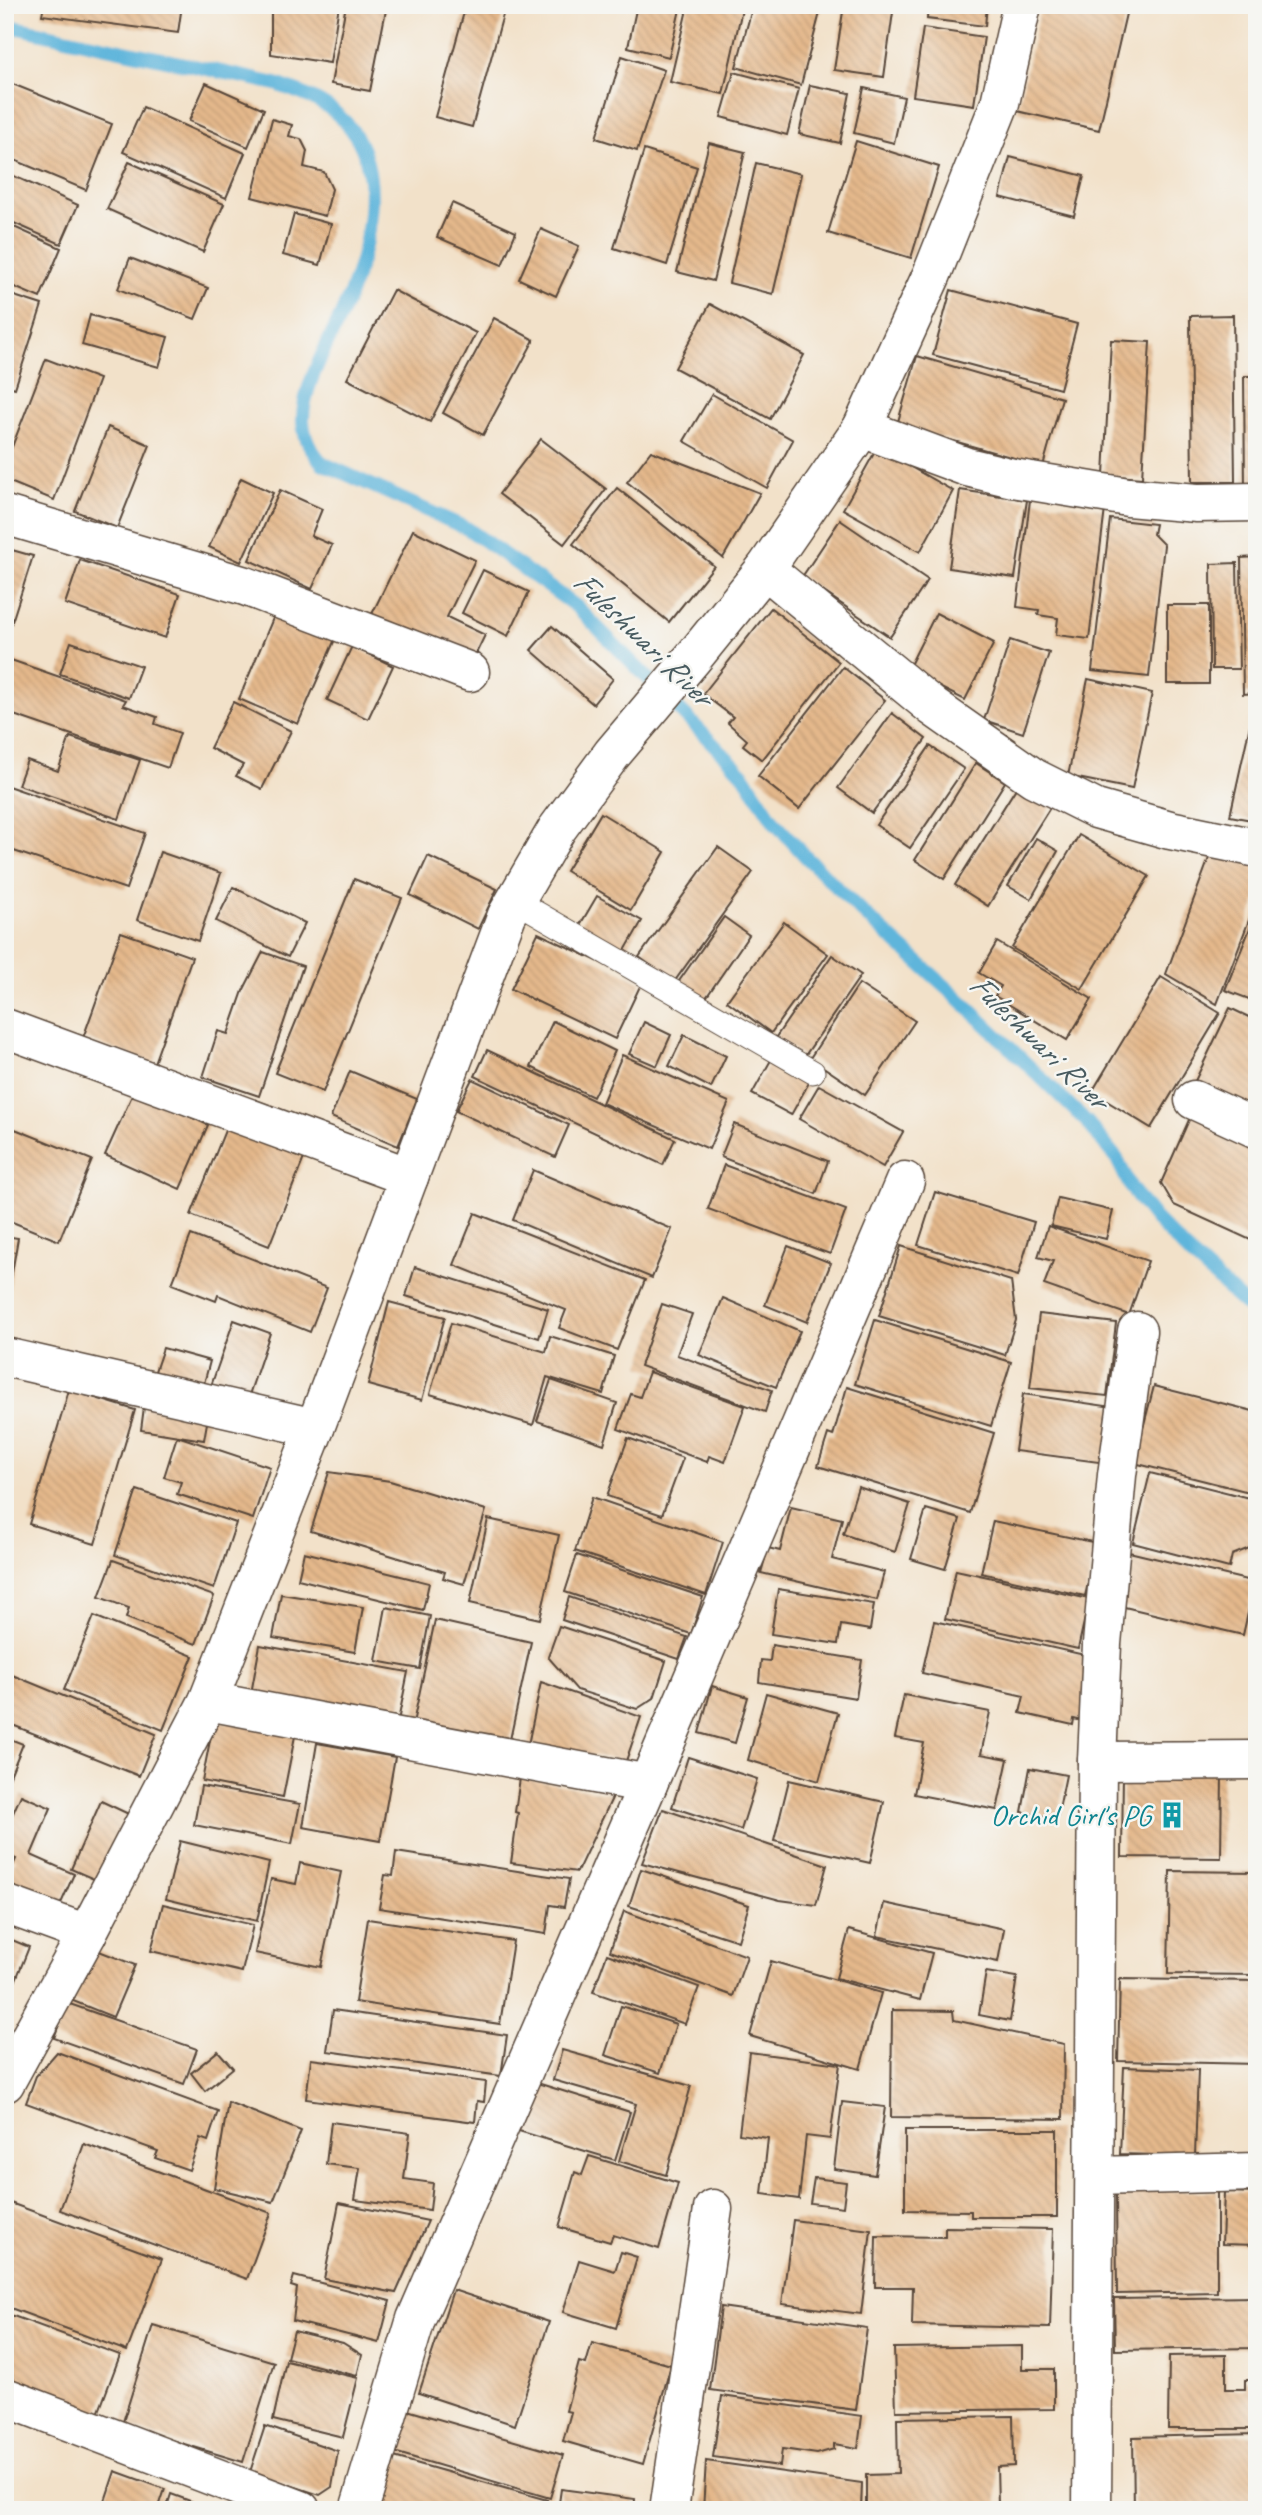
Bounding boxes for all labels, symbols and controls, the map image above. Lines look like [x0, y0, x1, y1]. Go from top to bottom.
water label: Fuleshwari River [565, 561, 725, 718]
water label: Fuleshwari River [961, 964, 1121, 1121]
place label: Orchid Girl's PG [991, 1796, 1154, 1834]
building icon: Orchid Girl's PG [1157, 1800, 1187, 1830]

